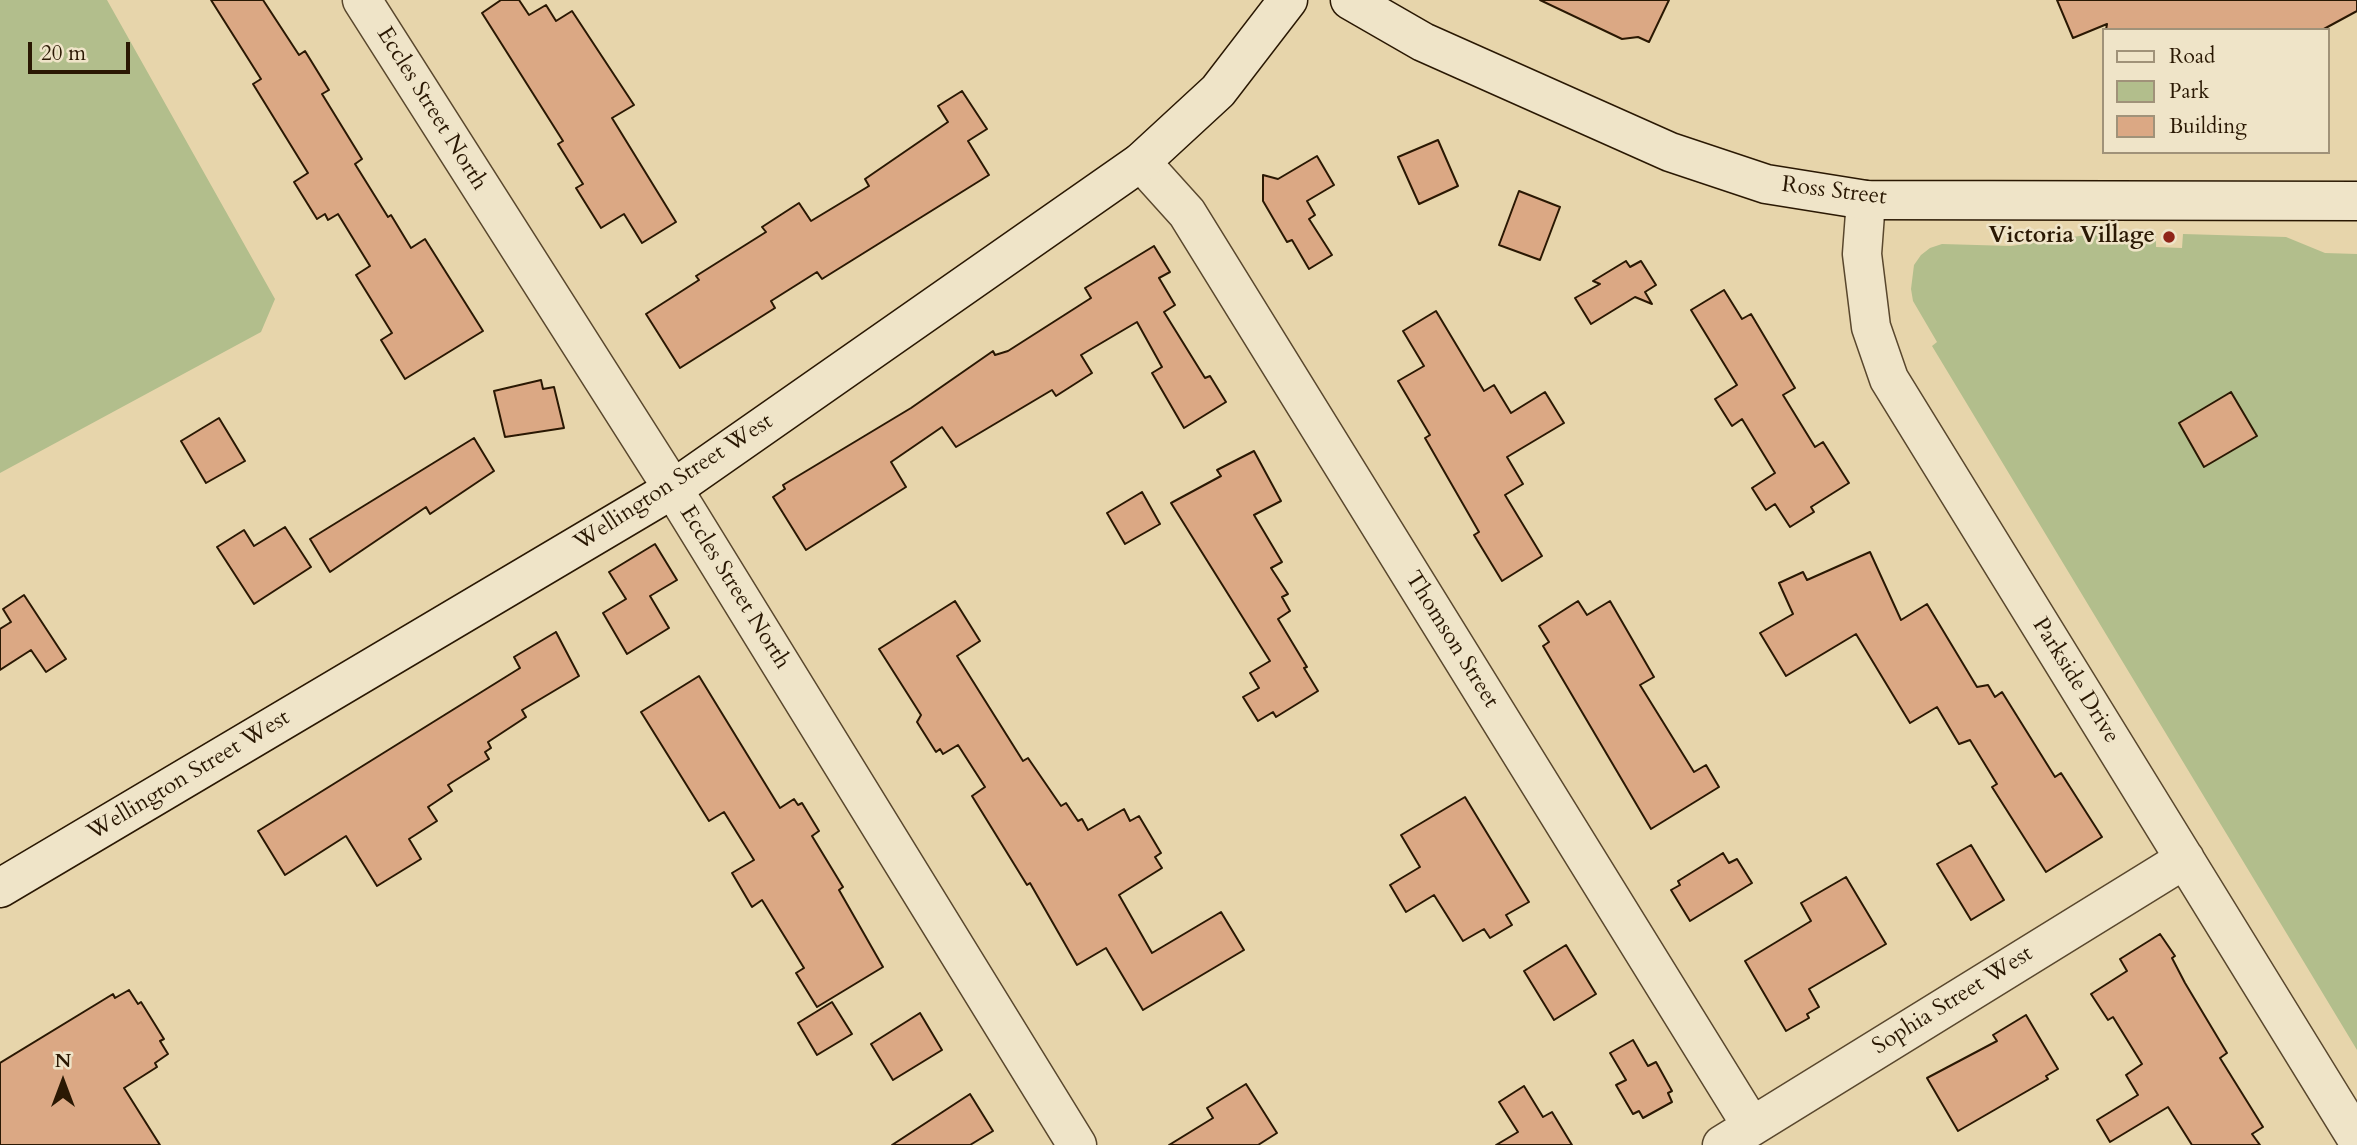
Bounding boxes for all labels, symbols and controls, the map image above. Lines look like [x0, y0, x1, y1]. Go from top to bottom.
street label: Eccles Street North [370, 22, 492, 196]
scale bar [32, 28, 133, 72]
legend [2102, 28, 2329, 154]
text: 20 m [41, 39, 86, 68]
text: Road [2169, 42, 2215, 71]
text: Park [2169, 77, 2209, 106]
text: Building [2169, 112, 2247, 141]
street label: Ross Street [1780, 172, 1888, 212]
place label: Victoria Village [1989, 223, 2155, 251]
marker: Victoria Village [2161, 229, 2177, 245]
street label: Wellington Street West [570, 408, 778, 558]
street label: Eccles Street North [673, 501, 795, 675]
street label: Thomson Street [1398, 567, 1504, 713]
street label: Parkside Drive [2025, 613, 2125, 749]
street label: Wellington Street West [83, 705, 295, 847]
street label: Sophia Street West [1868, 941, 2038, 1061]
north arrow [28, 1047, 98, 1117]
text: N [55, 1048, 71, 1074]

